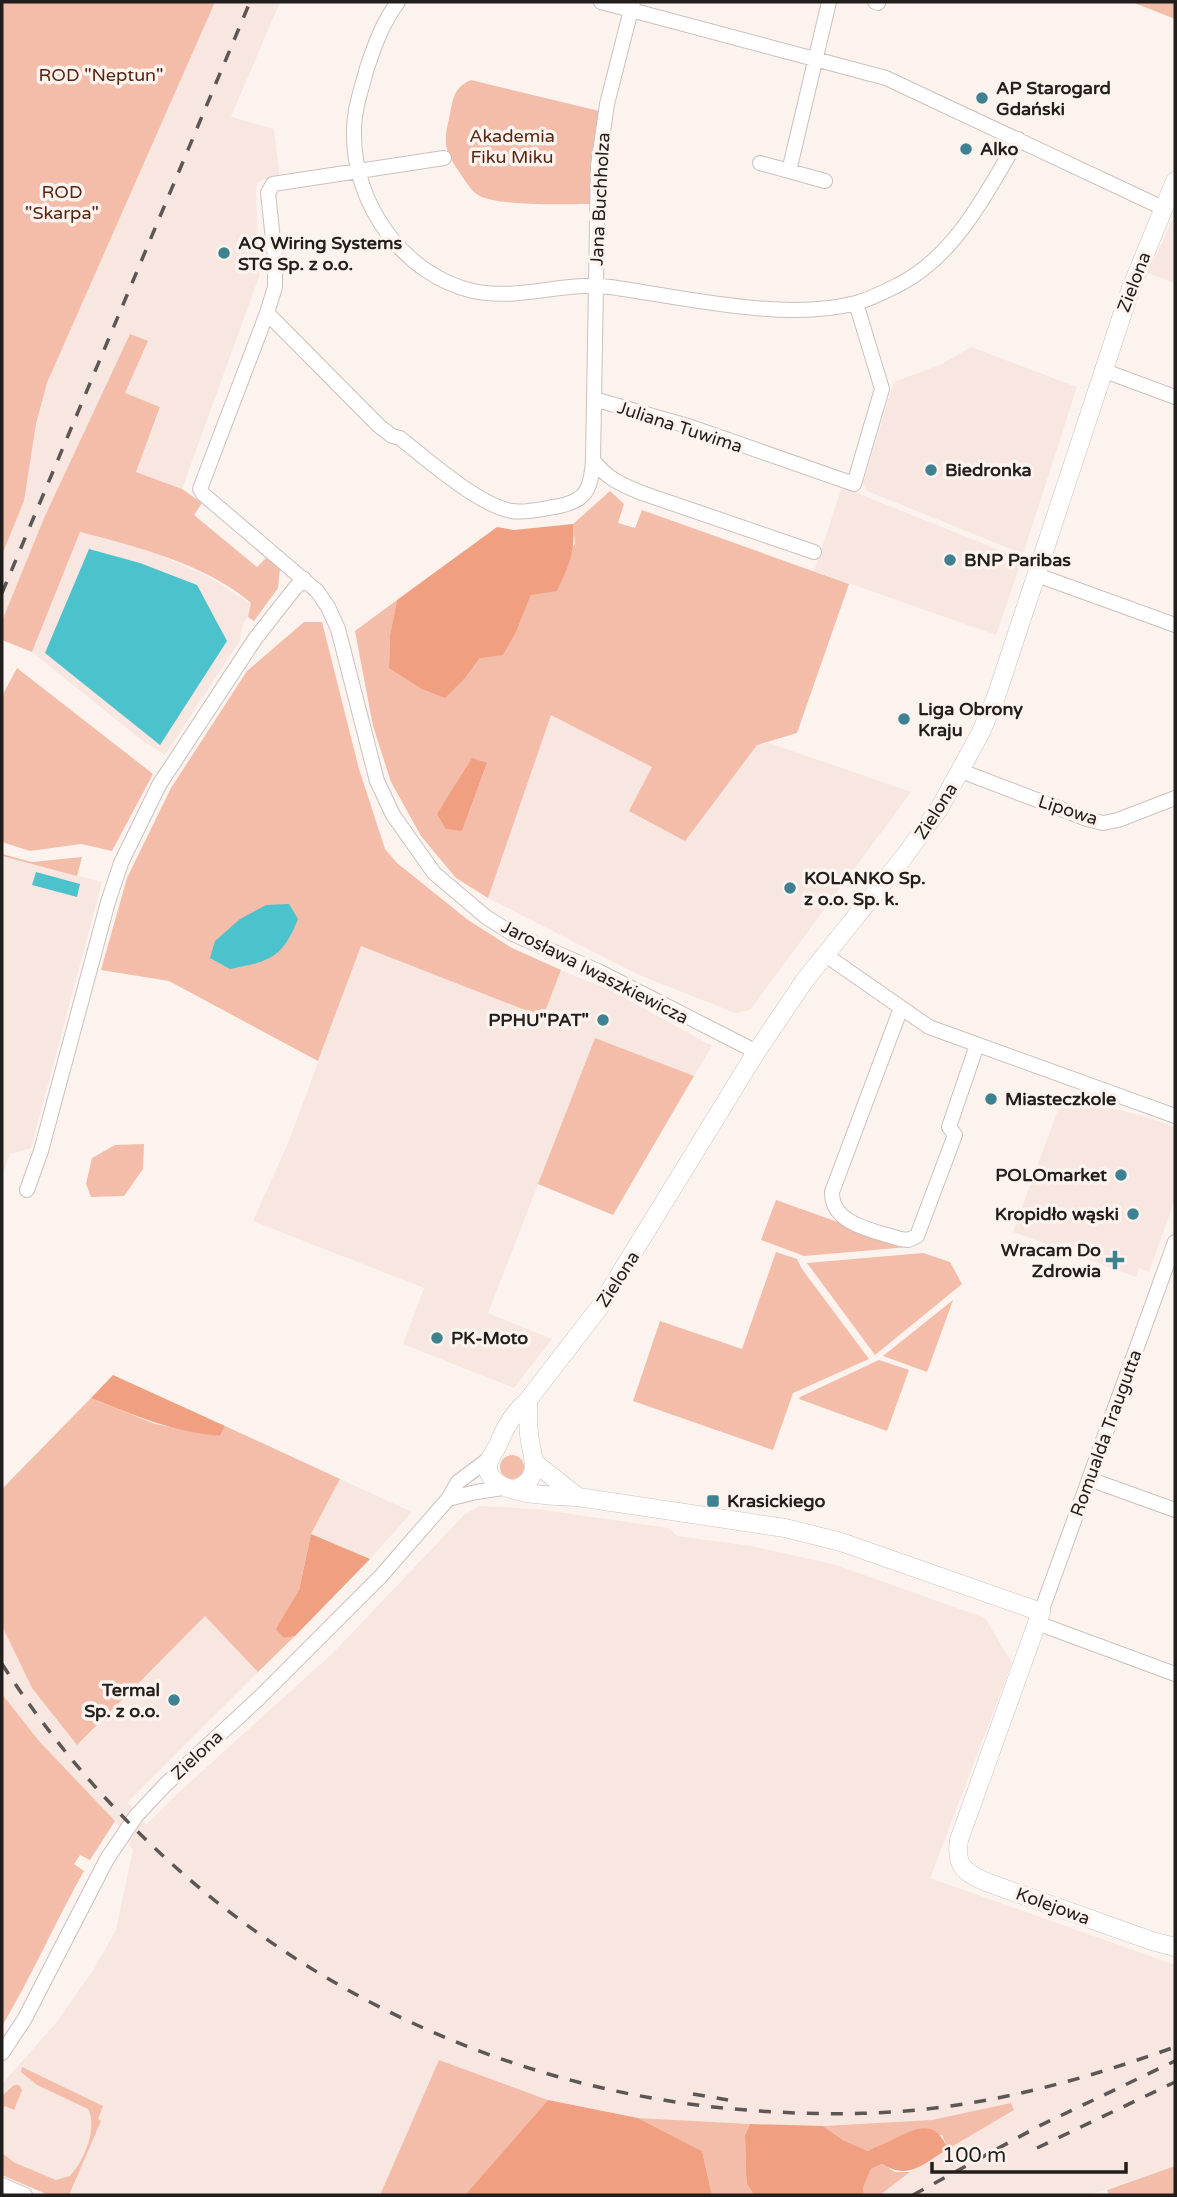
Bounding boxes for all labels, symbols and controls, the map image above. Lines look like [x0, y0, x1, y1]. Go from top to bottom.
park label: ROD "Neptun" [39, 64, 163, 86]
place label: AP Starogard Gdański [996, 77, 1111, 120]
marker: AP Starogard Gdański [974, 90, 990, 106]
park label: Akademia Fiku Miku [469, 125, 555, 168]
street label: Jana Buchholza [586, 132, 614, 266]
place label: Alko [980, 138, 1018, 160]
marker: Alko [958, 141, 974, 157]
park label: ROD "Skarpa" [25, 181, 99, 224]
place label: AQ Wiring Systems STG Sp. z o.o. [238, 232, 403, 275]
marker: AQ Wiring Systems STG Sp. z o.o. [216, 245, 232, 261]
street label: Zielona [1113, 249, 1155, 315]
street label: Juliana Tuwima [615, 396, 745, 458]
place label: Biedronka [945, 459, 1032, 481]
marker: Biedronka [923, 462, 939, 478]
place label: BNP Paribas [964, 549, 1071, 571]
marker: BNP Paribas [942, 552, 958, 568]
place label: Liga Obrony Kraju [918, 698, 1023, 741]
marker: Liga Obrony Kraju [896, 711, 912, 727]
street label: Zielona [910, 779, 962, 843]
street label: Lipowa [1035, 790, 1101, 830]
place label: KOLANKO Sp. z o.o. Sp. k. [804, 867, 926, 910]
marker: KOLANKO Sp. z o.o. Sp. k. [782, 880, 798, 896]
street label: Jarosława Iwaszkiewicza [498, 915, 692, 1029]
place label: PPHU"PAT" [488, 1009, 589, 1031]
marker: PPHU"PAT" [595, 1012, 611, 1028]
place label: Miasteczkole [1005, 1088, 1116, 1110]
marker: Miasteczkole [983, 1091, 999, 1107]
place label: POLOmarket [995, 1164, 1107, 1186]
marker: POLOmarket [1113, 1167, 1129, 1183]
place label: Kropidło wąski [995, 1203, 1119, 1225]
marker: Kropidło wąski [1125, 1206, 1141, 1222]
place label: Wracam Do Zdrowia [1001, 1239, 1101, 1282]
street label: Zielona [592, 1247, 644, 1311]
marker: Wracam Do Zdrowia [1107, 1252, 1123, 1268]
place label: PK-Moto [451, 1327, 528, 1349]
marker: PK-Moto [429, 1330, 445, 1346]
street label: Romualda Traugutta [1066, 1347, 1146, 1519]
place label: Krasickiego [727, 1490, 826, 1512]
marker: Krasickiego [705, 1493, 721, 1509]
place label: Termal Sp. z o.o. [84, 1679, 160, 1722]
marker: Termal Sp. z o.o. [166, 1692, 182, 1708]
street label: Zielona [167, 1726, 227, 1784]
street label: Kolejowa [1013, 1882, 1093, 1930]
scale bar [932, 2130, 1126, 2174]
text: 100 m [942, 2143, 1006, 2168]

